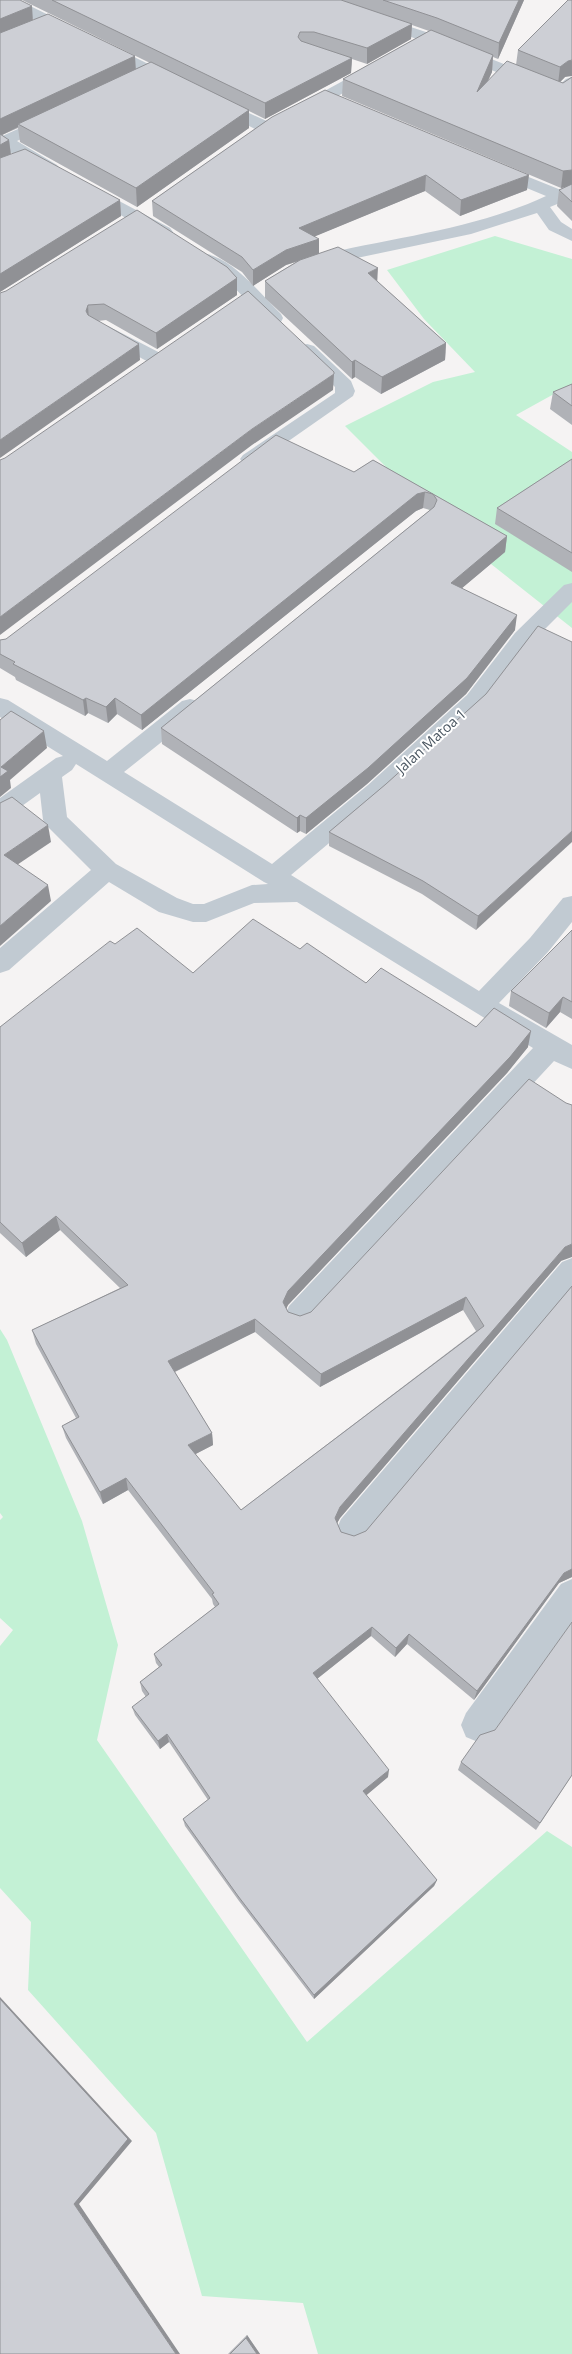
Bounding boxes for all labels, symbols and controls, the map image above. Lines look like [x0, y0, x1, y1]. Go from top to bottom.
street label: Jalan Matoa 1 [390, 704, 470, 779]

